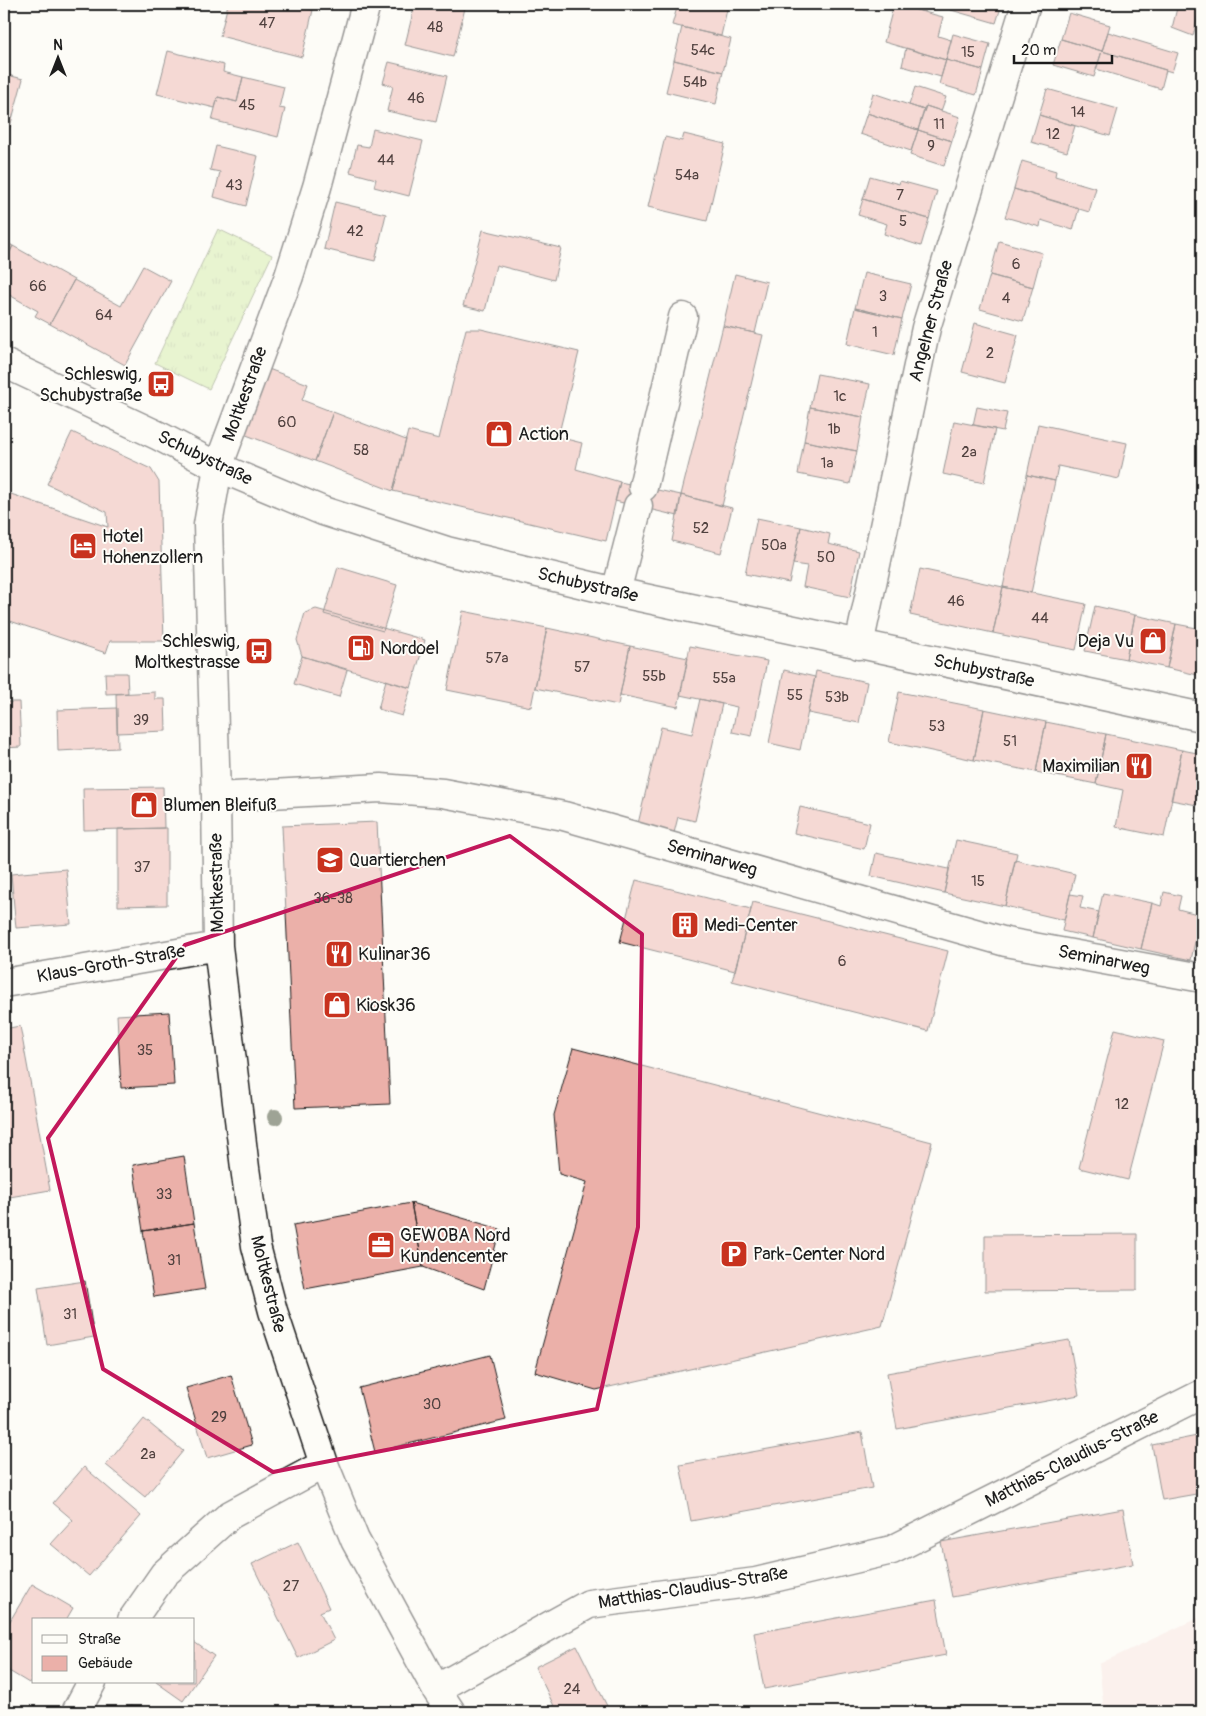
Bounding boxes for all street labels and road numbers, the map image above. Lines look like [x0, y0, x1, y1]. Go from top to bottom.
street label: Angelner Straße [904, 258, 958, 384]
street label: Moltkestraße [217, 343, 273, 445]
street label: Schubystraße [154, 425, 256, 491]
street label: Schubystraße [536, 562, 641, 608]
street label: Schubystraße [932, 649, 1037, 693]
street label: Moltkestraße [205, 833, 229, 933]
street label: Seminarweg [664, 834, 760, 882]
street label: Klaus-Groth-Straße [35, 940, 187, 988]
street label: Seminarweg [1056, 940, 1152, 980]
street label: Moltkestraße [245, 1233, 291, 1335]
street label: Matthias-Claudius-Straße [981, 1405, 1163, 1513]
street label: Matthias-Claudius-Straße [597, 1562, 790, 1614]

